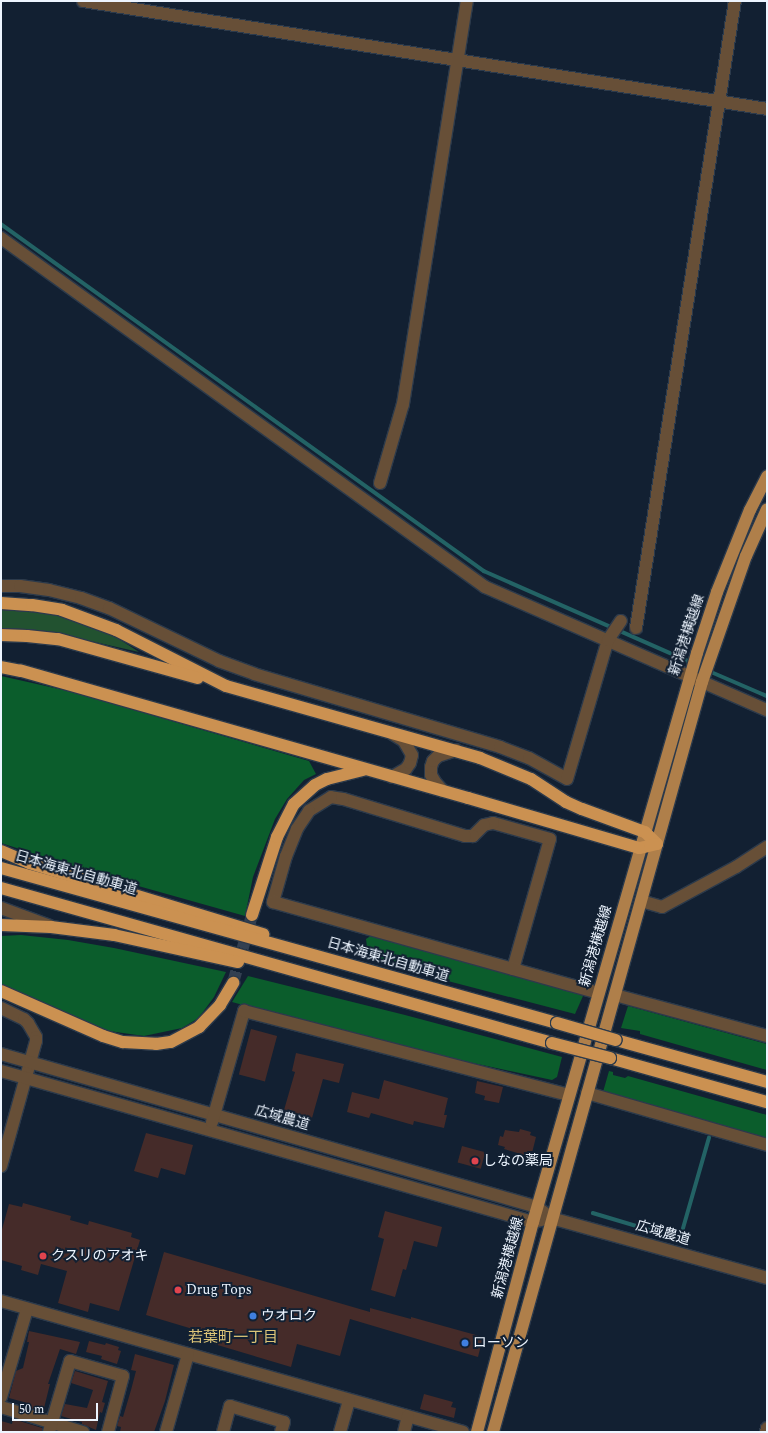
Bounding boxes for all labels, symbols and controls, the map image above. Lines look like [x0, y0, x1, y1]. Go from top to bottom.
street label: 新潟港横越線 [666, 592, 708, 678]
street label: 日本海東北自動車道 [13, 848, 139, 898]
street label: 新潟港横越線 [576, 903, 616, 989]
street label: 日本海東北自動車道 [325, 935, 451, 985]
street label: 広域農道 [253, 1102, 311, 1134]
place label: しなの薬局 [483, 1153, 553, 1169]
marker: しなの薬局 [470, 1156, 480, 1166]
street label: 新潟港横越線 [489, 1215, 527, 1301]
street label: 広域農道 [634, 1217, 692, 1249]
place label: クスリのアオキ [51, 1248, 149, 1264]
marker: クスリのアオキ [38, 1251, 48, 1261]
place label: Drug Tops [186, 1282, 252, 1298]
marker: Drug Tops [173, 1285, 183, 1295]
place label: ウオロク [261, 1308, 317, 1324]
marker: ウオロク [248, 1311, 258, 1321]
district label: 若葉町一丁目 [188, 1329, 278, 1347]
place label: ローソン [473, 1335, 529, 1351]
marker: ローソン [460, 1338, 470, 1348]
scale bar [14, 1395, 100, 1421]
text: 50 m [19, 1400, 44, 1419]

